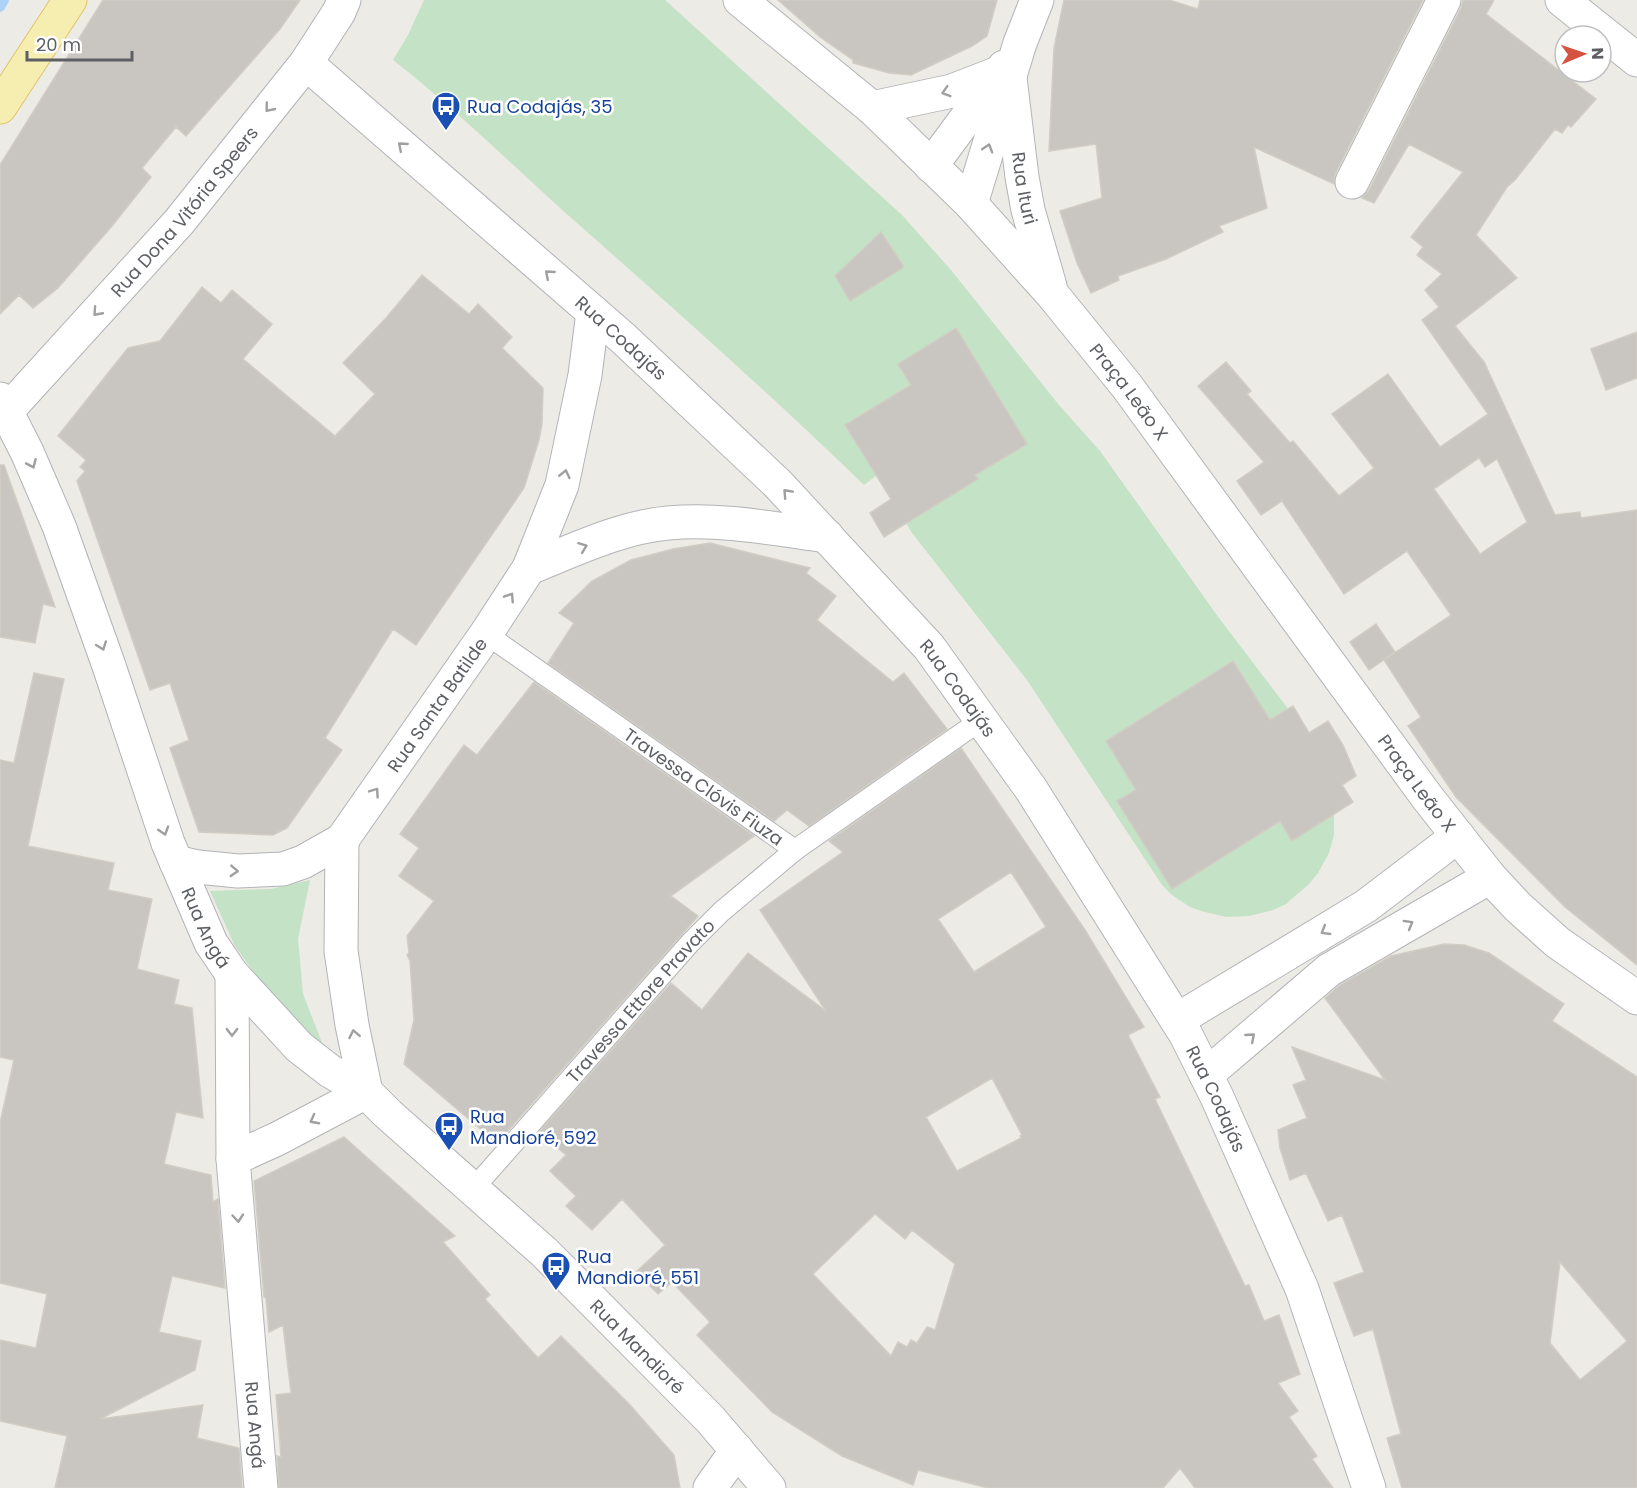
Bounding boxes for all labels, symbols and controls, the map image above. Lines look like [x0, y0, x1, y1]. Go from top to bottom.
scale bar [27, 24, 132, 62]
north arrow [1553, 24, 1613, 84]
text: 20 m [36, 32, 81, 57]
text: N [1586, 47, 1609, 60]
one-way arrow [941, 85, 952, 97]
bus stop icon: Rua Codajás, 35 [430, 90, 462, 132]
place label: Rua Codajás, 35 [467, 94, 613, 119]
one-way arrow [266, 101, 277, 112]
street label: Rua Dona Vitória Speers [105, 121, 263, 302]
one-way arrow [398, 142, 409, 153]
one-way arrow [981, 143, 993, 154]
street label: Rua Ituri [1007, 150, 1044, 227]
one-way arrow [545, 270, 556, 281]
street label: Rua Codajás [570, 290, 672, 386]
one-way arrow [93, 305, 104, 316]
street label: Praça Leão X [1084, 338, 1175, 445]
one-way arrow [25, 458, 37, 469]
one-way arrow [557, 469, 570, 479]
one-way arrow [783, 490, 794, 500]
one-way arrow [577, 541, 588, 554]
one-way arrow [503, 593, 514, 604]
street label: Rua Santa Batilde [381, 632, 493, 777]
street label: Rua Codajás [915, 633, 1002, 742]
one-way arrow [95, 640, 108, 651]
street label: Travessa Clóvis Fiuza [619, 722, 789, 851]
street label: Praça Leão X [1373, 729, 1462, 837]
one-way arrow [368, 788, 379, 799]
one-way arrow [157, 825, 169, 836]
one-way arrow [230, 864, 239, 877]
street label: Rua Angá [176, 883, 237, 973]
street label: Travessa Ettore Pravato [560, 913, 720, 1088]
one-way arrow [1402, 920, 1413, 931]
one-way arrow [1321, 923, 1331, 935]
one-way arrow [226, 1028, 238, 1037]
one-way arrow [348, 1030, 361, 1040]
one-way arrow [1244, 1033, 1255, 1044]
street label: Rua Codajás [1181, 1041, 1252, 1156]
place label: Rua Mandioré, 592 [470, 1104, 597, 1150]
bus stop icon: Rua Mandioré, 592 [433, 1110, 465, 1152]
one-way arrow [310, 1113, 321, 1124]
one-way arrow [231, 1213, 244, 1222]
place label: Rua Mandioré, 551 [577, 1244, 699, 1290]
bus stop icon: Rua Mandioré, 551 [540, 1250, 572, 1292]
street label: Rua Mandioré [585, 1293, 691, 1399]
street label: Rua Angá [239, 1380, 272, 1470]

